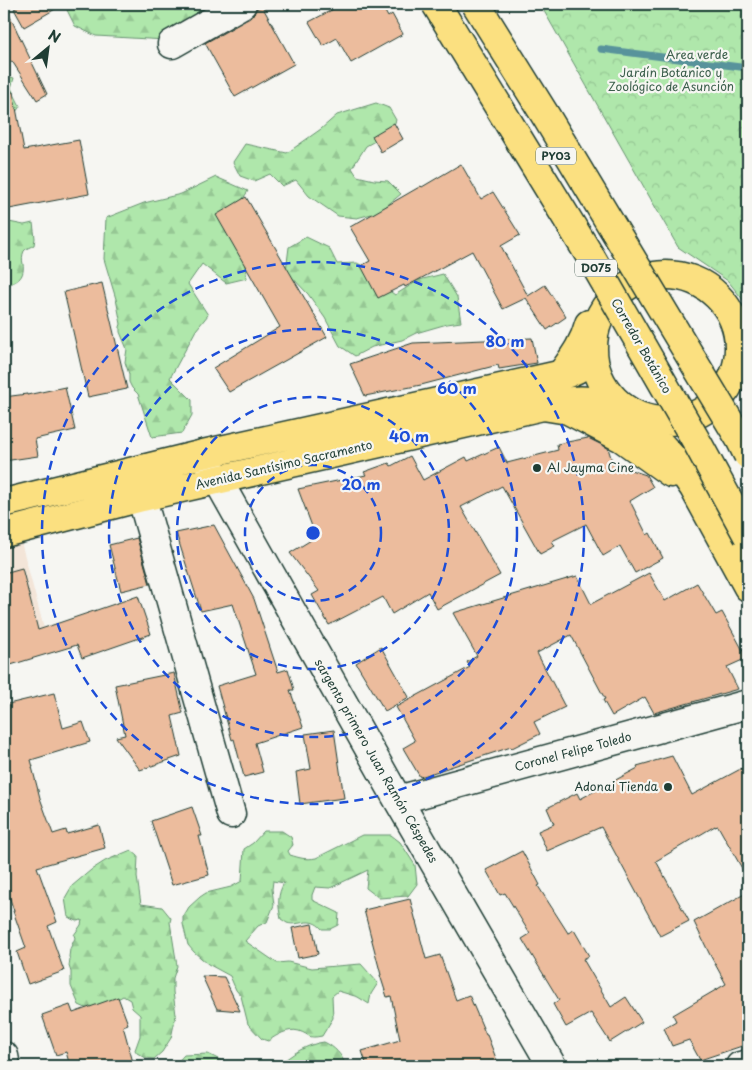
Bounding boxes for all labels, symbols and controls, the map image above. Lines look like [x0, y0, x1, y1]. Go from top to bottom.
north arrow [22, 22, 72, 72]
text: N [45, 24, 64, 48]
park label: Area verde [666, 45, 728, 63]
park label: Jardín Botánico y Zoológico de Asunción [608, 63, 734, 95]
road number: PY03 [536, 148, 576, 164]
road number: D075 [575, 260, 617, 276]
street label: Corredor Botánico [607, 295, 677, 397]
text: 80 m [485, 329, 525, 352]
text: 60 m [437, 376, 477, 399]
text: 40 m [389, 424, 429, 447]
street label: Avenida Santísimo Sacramento [194, 435, 374, 493]
place label: Al Jayma Cine [547, 458, 634, 476]
marker: Al Jayma Cine [531, 462, 543, 474]
text: 20 m [342, 472, 380, 495]
centre of rings [304, 524, 322, 542]
street label: sargento primero Juan Ramón Céspedes [311, 655, 443, 866]
street label: Coronel Felipe Toledo [512, 727, 633, 775]
place label: Adonai Tienda [574, 777, 659, 795]
marker: Adonai Tienda [662, 781, 674, 793]

